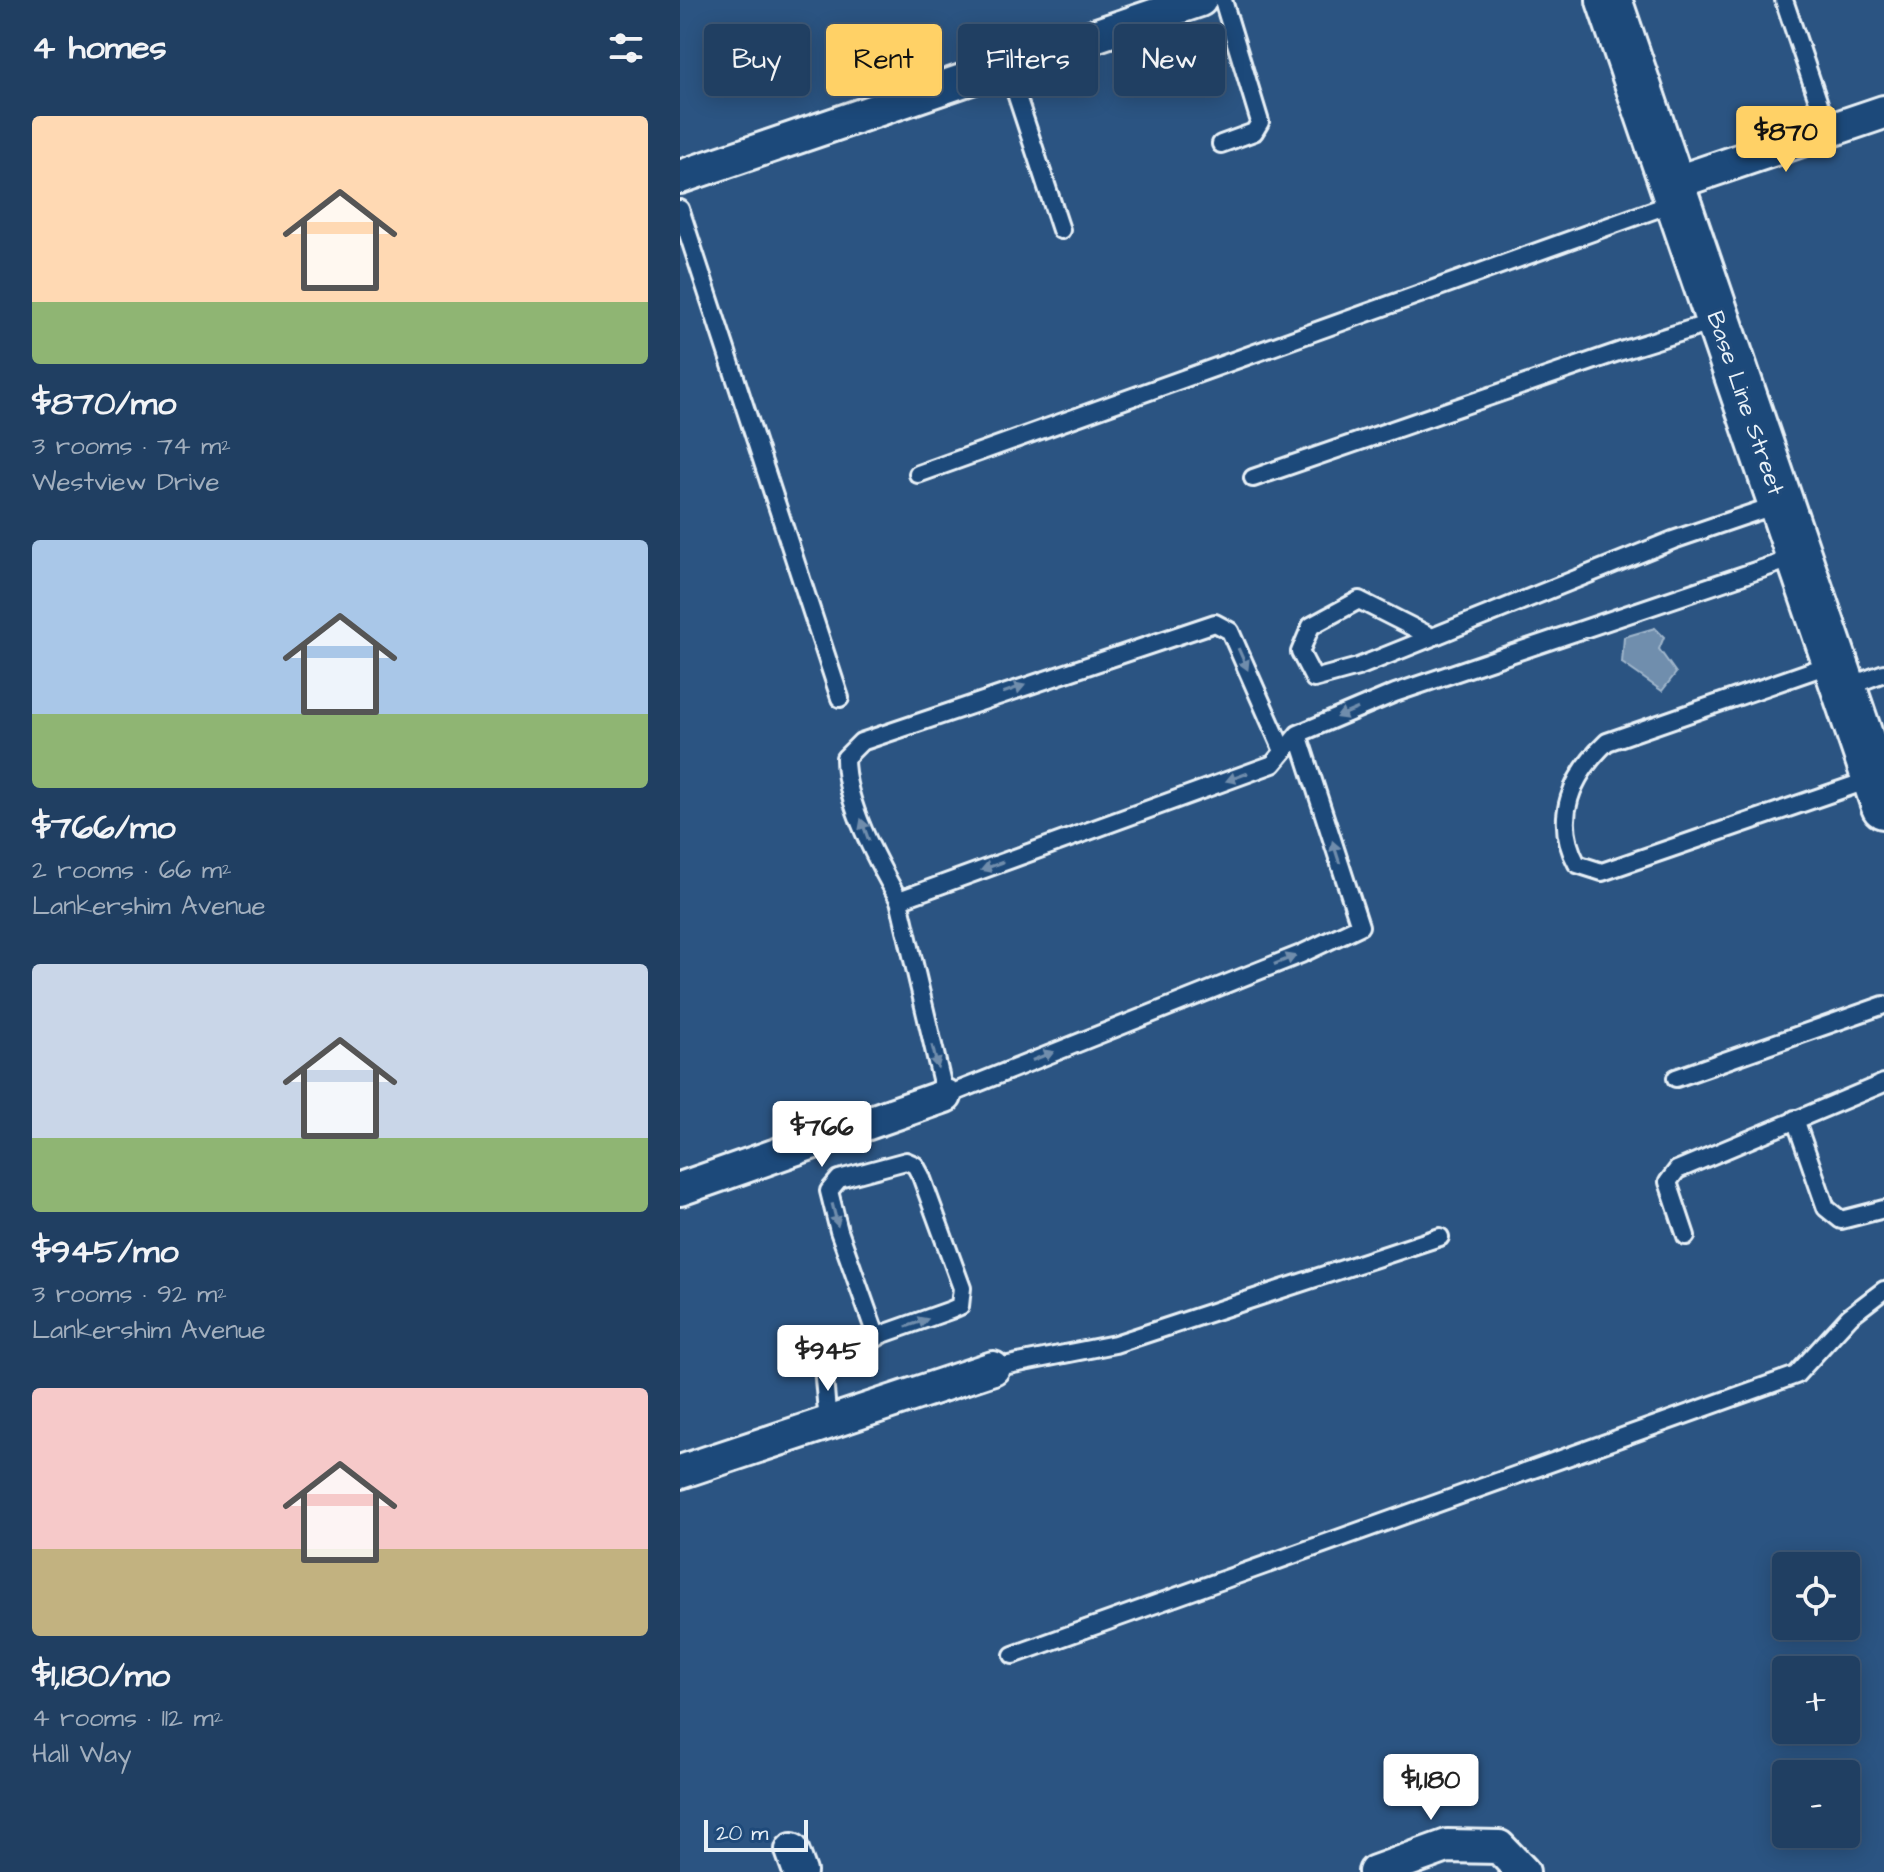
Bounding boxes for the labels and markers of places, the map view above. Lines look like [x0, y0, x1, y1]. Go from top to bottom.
pin: $870 [1739, 106, 1833, 174]
pin: $766 [775, 1101, 869, 1169]
pin: $945 [781, 1325, 875, 1393]
pin: $1,180 [1366, 1754, 1496, 1822]

